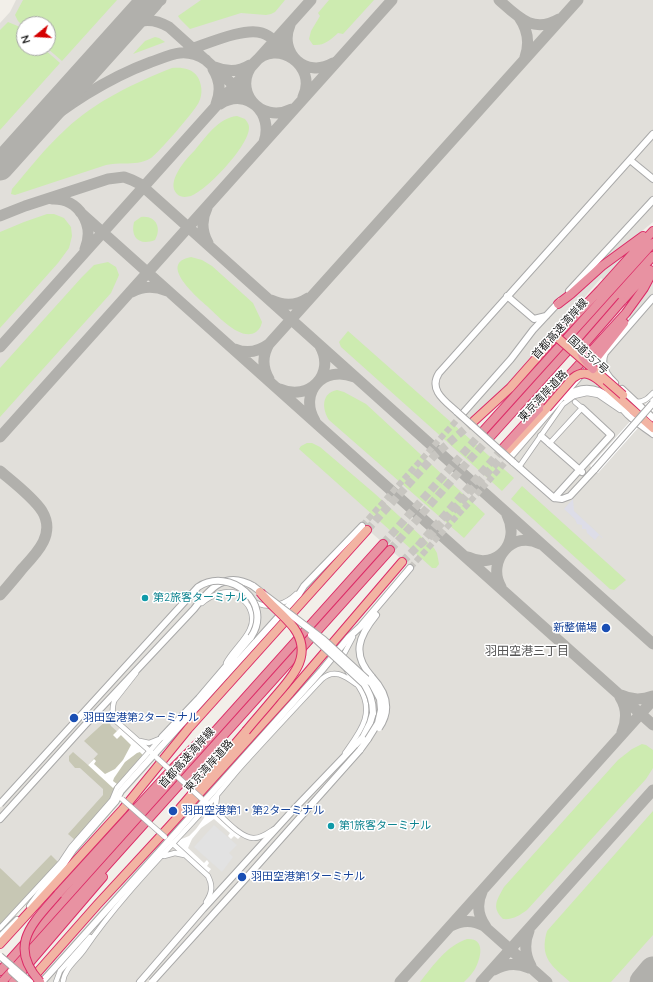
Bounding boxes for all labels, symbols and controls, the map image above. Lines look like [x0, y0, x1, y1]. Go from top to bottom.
north arrow [16, 16, 56, 56]
text: N [18, 33, 33, 45]
street label: 首都高速湾岸線 [529, 296, 591, 362]
street label: 国道357号 [565, 333, 611, 377]
street label: 東京湾岸道路 [516, 367, 570, 425]
place label: 第2旅客ターミナル [153, 591, 247, 605]
marker: 第2旅客ターミナル [140, 593, 150, 603]
place label: 新整備場 [553, 621, 597, 635]
marker: 新整備場 [600, 622, 612, 634]
district label: 羽田空港三丁目 [485, 644, 569, 658]
place label: 羽田空港第2ターミナル [83, 711, 199, 725]
marker: 羽田空港第2ターミナル [68, 712, 80, 724]
street label: 首都高速湾岸線 [156, 725, 218, 791]
street label: 東京湾岸道路 [182, 737, 236, 795]
place label: 羽田空港第1・第2ターミナル [182, 804, 324, 818]
marker: 羽田空港第1・第2ターミナル [167, 805, 179, 817]
place label: 第1旅客ターミナル [339, 819, 431, 833]
marker: 第1旅客ターミナル [326, 821, 336, 831]
place label: 羽田空港第1ターミナル [251, 870, 365, 884]
marker: 羽田空港第1ターミナル [236, 871, 248, 883]

